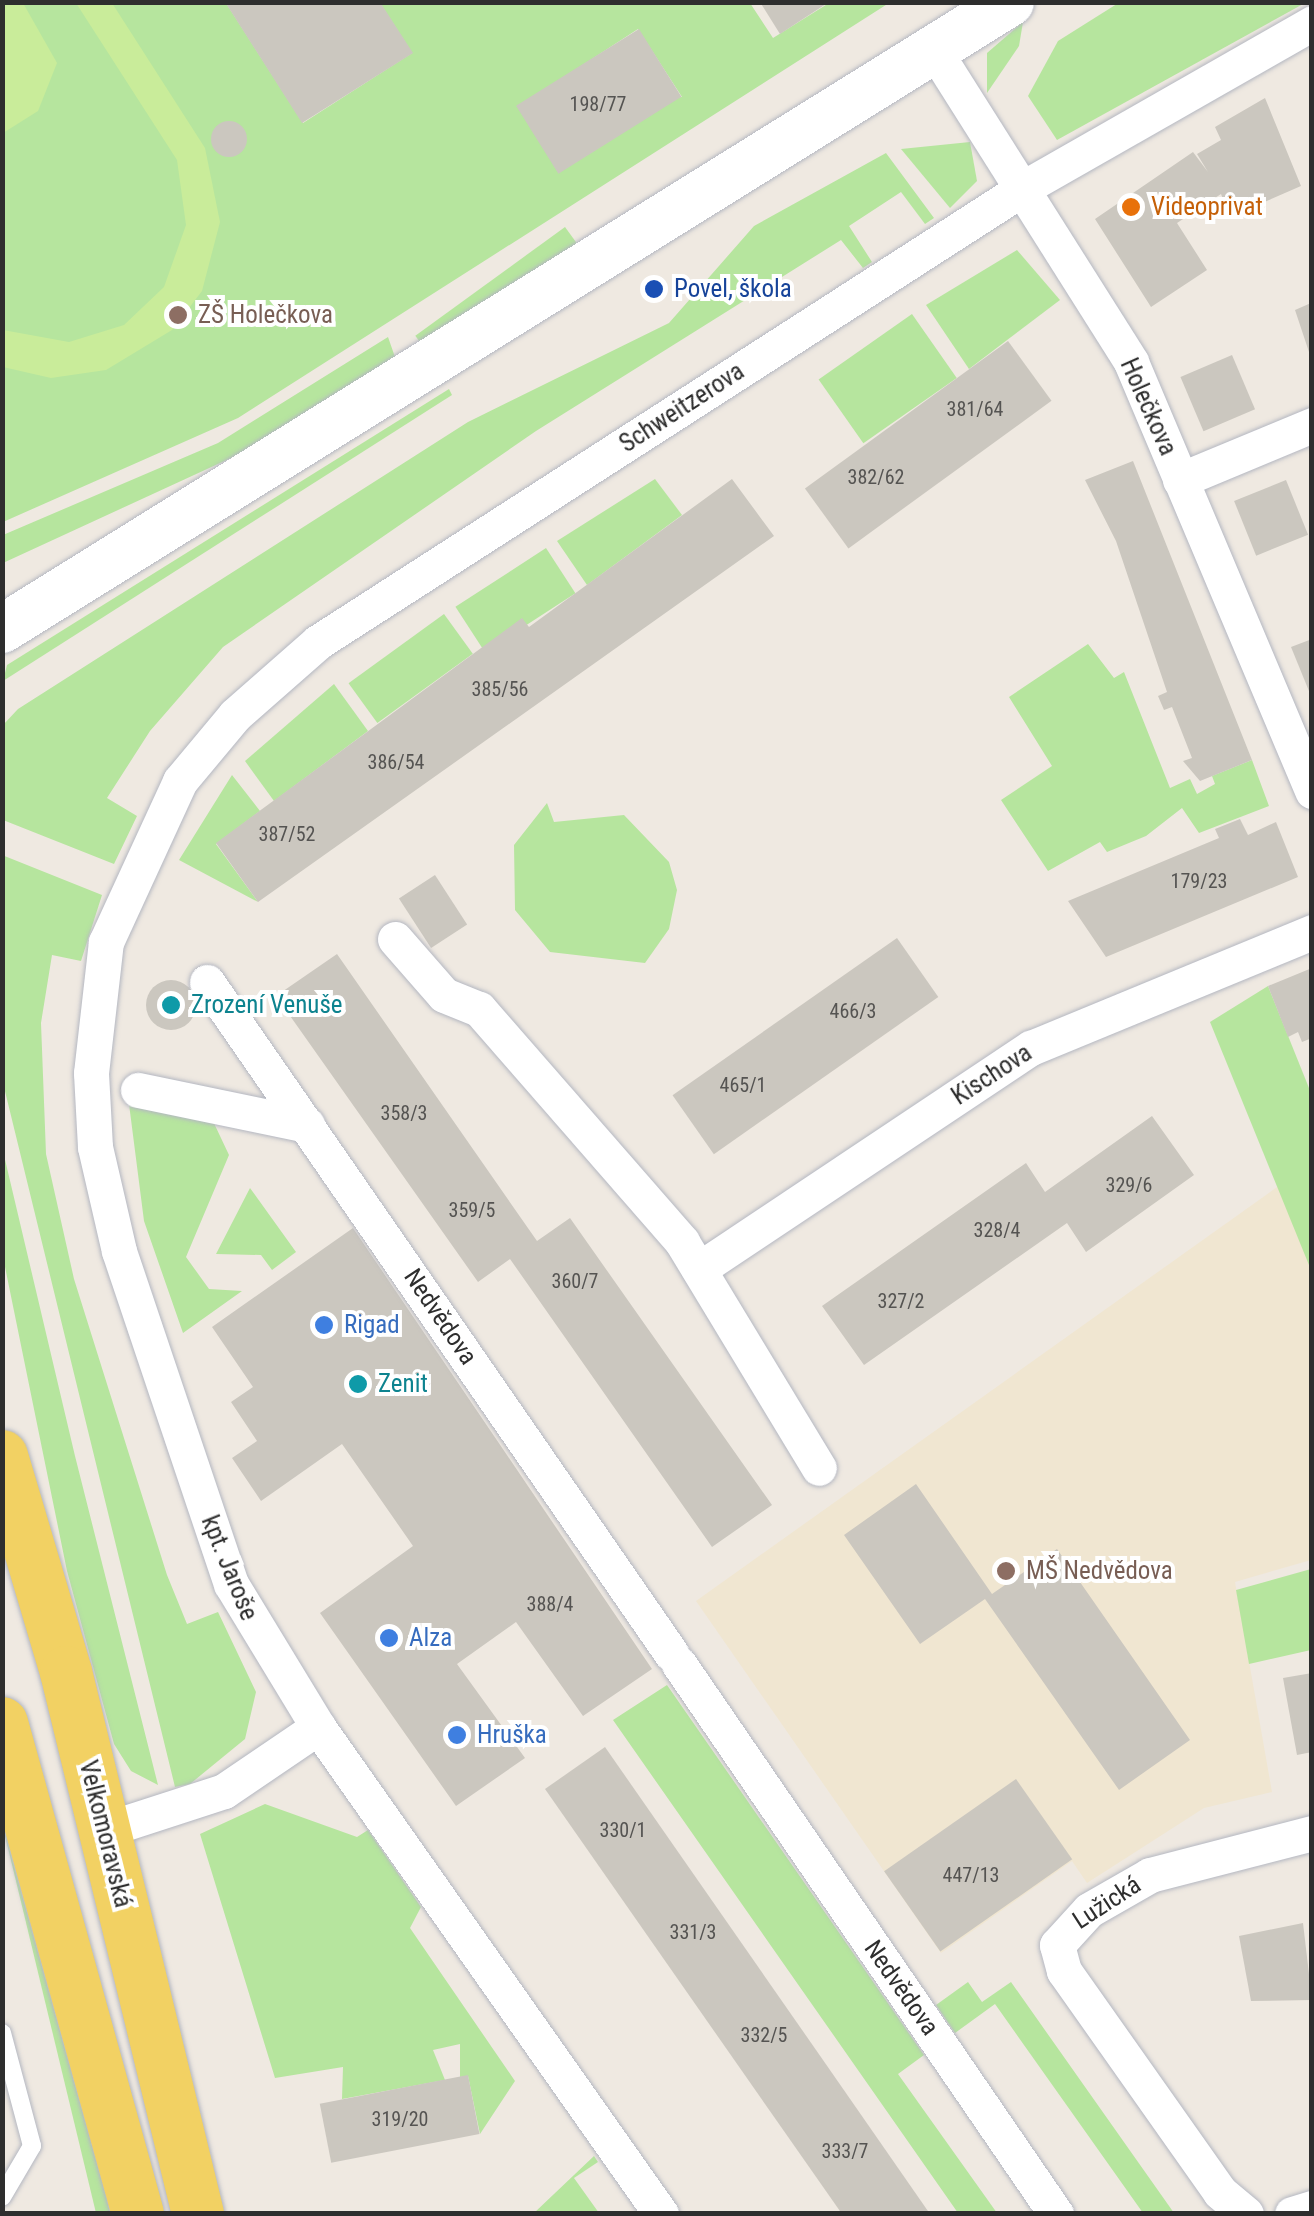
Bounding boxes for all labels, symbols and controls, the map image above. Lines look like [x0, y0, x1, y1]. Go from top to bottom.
house number: 198/77 [570, 92, 626, 116]
place label: Videoprivat [1151, 192, 1263, 222]
marker: Videoprivat [1120, 196, 1142, 218]
place label: Povel, škola [674, 274, 792, 304]
marker: Povel, škola [643, 278, 665, 300]
place label: ZŠ Holečkova [198, 300, 333, 330]
marker: ZŠ Holečkova [167, 304, 189, 326]
street label: Holečkova [1113, 354, 1183, 460]
street label: Schweitzerova [614, 357, 750, 459]
house number: 381/64 [947, 397, 1003, 421]
house number: 382/62 [848, 465, 904, 489]
house number: 385/56 [472, 677, 528, 701]
house number: 386/54 [368, 750, 424, 774]
house number: 387/52 [259, 822, 315, 846]
house number: 179/23 [1171, 869, 1227, 893]
place label: Zrození Venuše [191, 990, 343, 1020]
marker: Zrození Venuše [160, 994, 182, 1016]
house number: 466/3 [830, 999, 876, 1023]
street label: Kischova [946, 1038, 1038, 1112]
house number: 465/1 [720, 1073, 766, 1097]
house number: 358/3 [381, 1101, 427, 1125]
house number: 329/6 [1106, 1173, 1152, 1197]
house number: 359/5 [449, 1198, 495, 1222]
house number: 328/4 [974, 1218, 1020, 1242]
street label: Nedvědova [397, 1263, 483, 1371]
house number: 360/7 [552, 1269, 598, 1293]
house number: 327/2 [878, 1289, 924, 1313]
place label: Rigad [344, 1310, 400, 1340]
marker: Rigad [313, 1314, 335, 1336]
place label: Zenit [378, 1369, 428, 1399]
marker: Zenit [347, 1373, 369, 1395]
street label: kpt. Jaroše [194, 1511, 264, 1625]
place label: MŠ Nedvědova [1026, 1556, 1173, 1586]
marker: MŠ Nedvědova [995, 1560, 1017, 1582]
house number: 388/4 [527, 1592, 573, 1616]
place label: Alza [409, 1623, 452, 1653]
marker: Alza [378, 1627, 400, 1649]
place label: Hruška [477, 1720, 547, 1750]
marker: Hruška [446, 1724, 468, 1746]
street label: Velkomoravská [72, 1757, 138, 1911]
house number: 330/1 [600, 1818, 646, 1842]
house number: 447/13 [943, 1863, 999, 1887]
street label: Lužická [1067, 1870, 1147, 1936]
house number: 331/3 [670, 1920, 716, 1944]
street label: Nedvědova [857, 1935, 945, 2041]
house number: 332/5 [741, 2023, 787, 2047]
house number: 319/20 [372, 2107, 428, 2131]
house number: 333/7 [822, 2139, 868, 2163]

